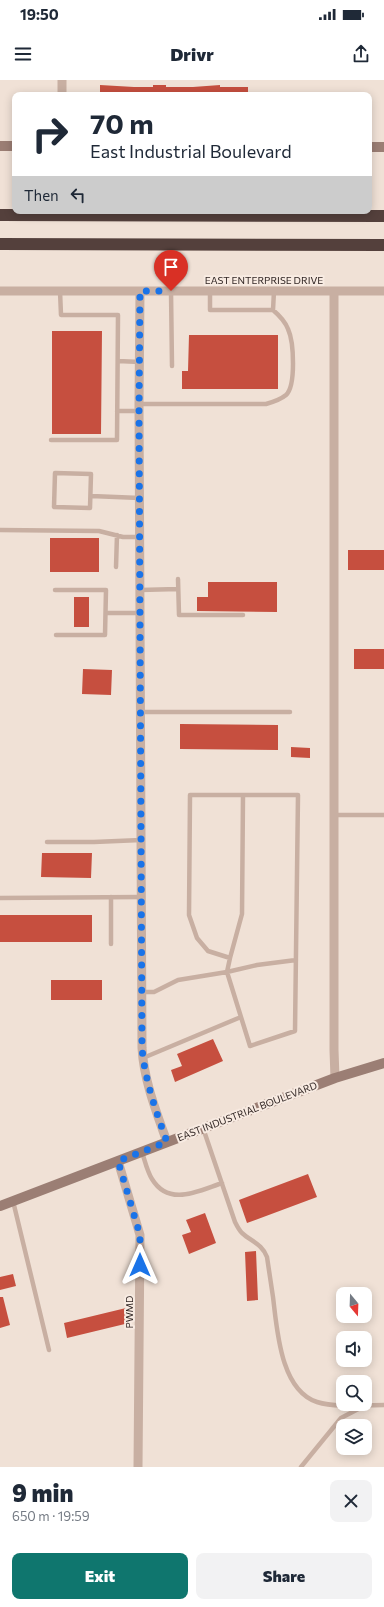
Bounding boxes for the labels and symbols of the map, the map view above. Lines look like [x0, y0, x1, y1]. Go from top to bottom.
pin [154, 250, 188, 291]
street label: EAST ENTERPRISE DRIVE [205, 274, 323, 286]
street label: EAST INDUSTRIAL BOULEVARD [175, 1079, 319, 1143]
position arrow [119, 1244, 161, 1286]
north arrow [336, 1287, 372, 1323]
street label: PWMD [123, 1296, 135, 1328]

